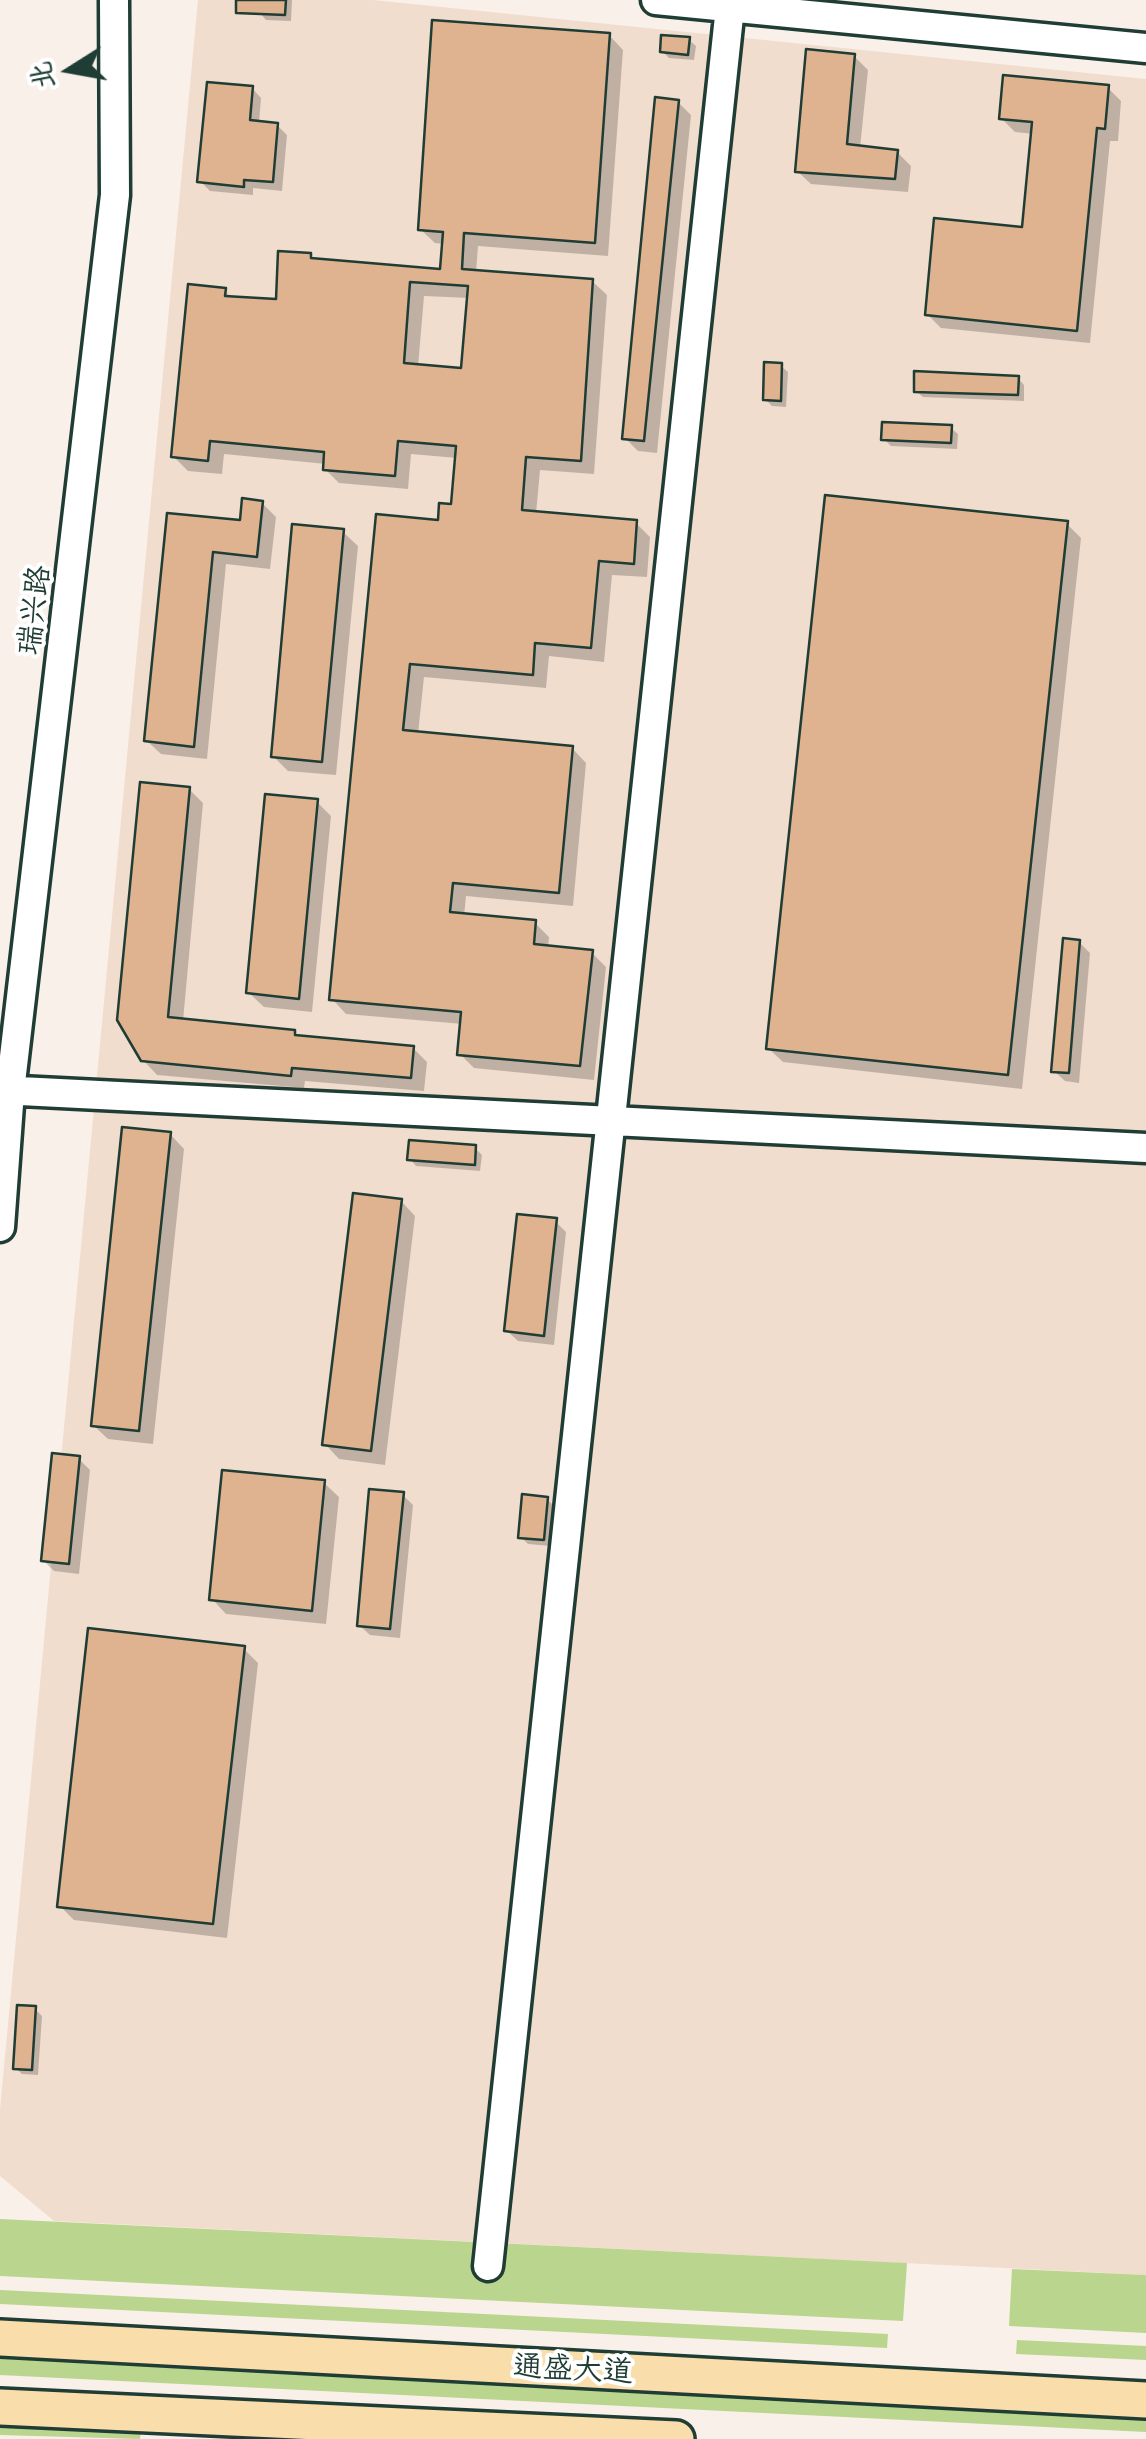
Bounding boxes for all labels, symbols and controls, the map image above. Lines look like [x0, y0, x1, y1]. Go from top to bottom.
north arrow [20, 20, 120, 120]
text: 北 [20, 59, 61, 93]
street label: 瑞兴路 [11, 563, 57, 657]
street label: 通盛大道 [512, 2348, 634, 2390]

